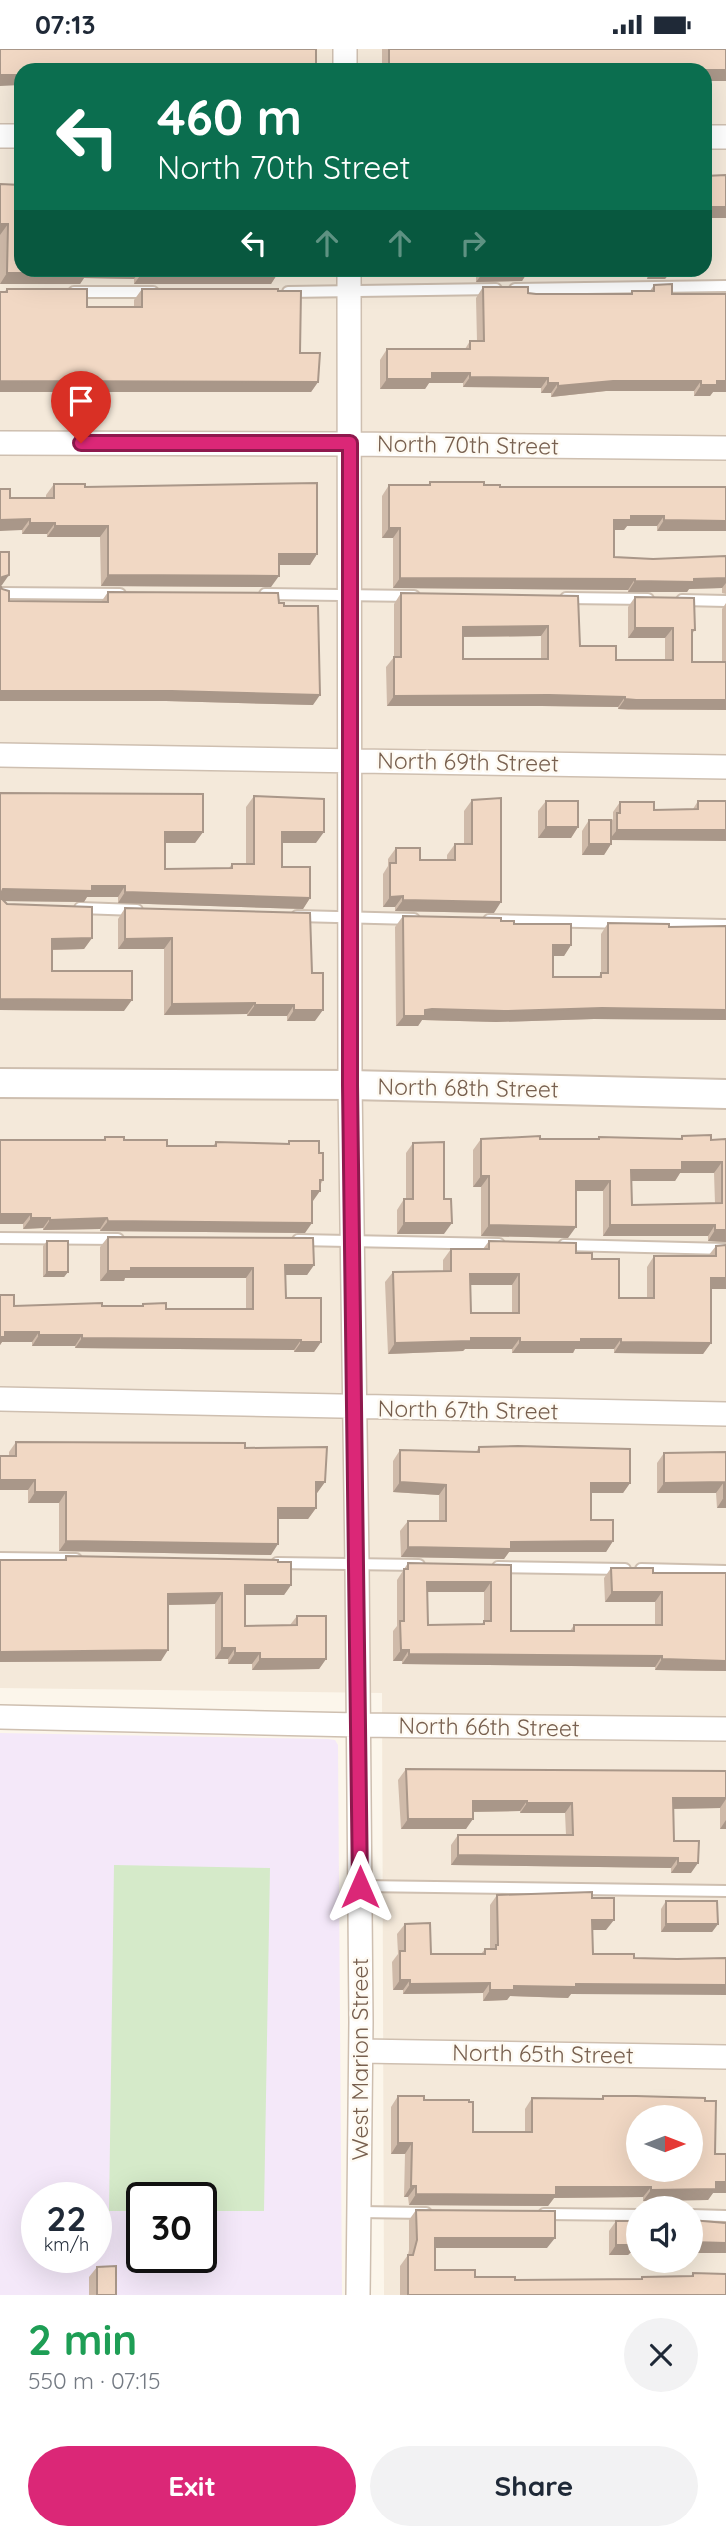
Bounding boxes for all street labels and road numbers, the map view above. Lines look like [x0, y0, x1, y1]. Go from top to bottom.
street label: North 70th Street [377, 428, 560, 461]
street label: North 69th Street [377, 745, 559, 778]
street label: North 68th Street [377, 1071, 559, 1104]
street label: North 67th Street [377, 1393, 559, 1426]
street label: North 66th Street [398, 1710, 580, 1743]
street label: West Marion Street [345, 1957, 374, 2160]
street label: North 65th Street [452, 2037, 634, 2070]

